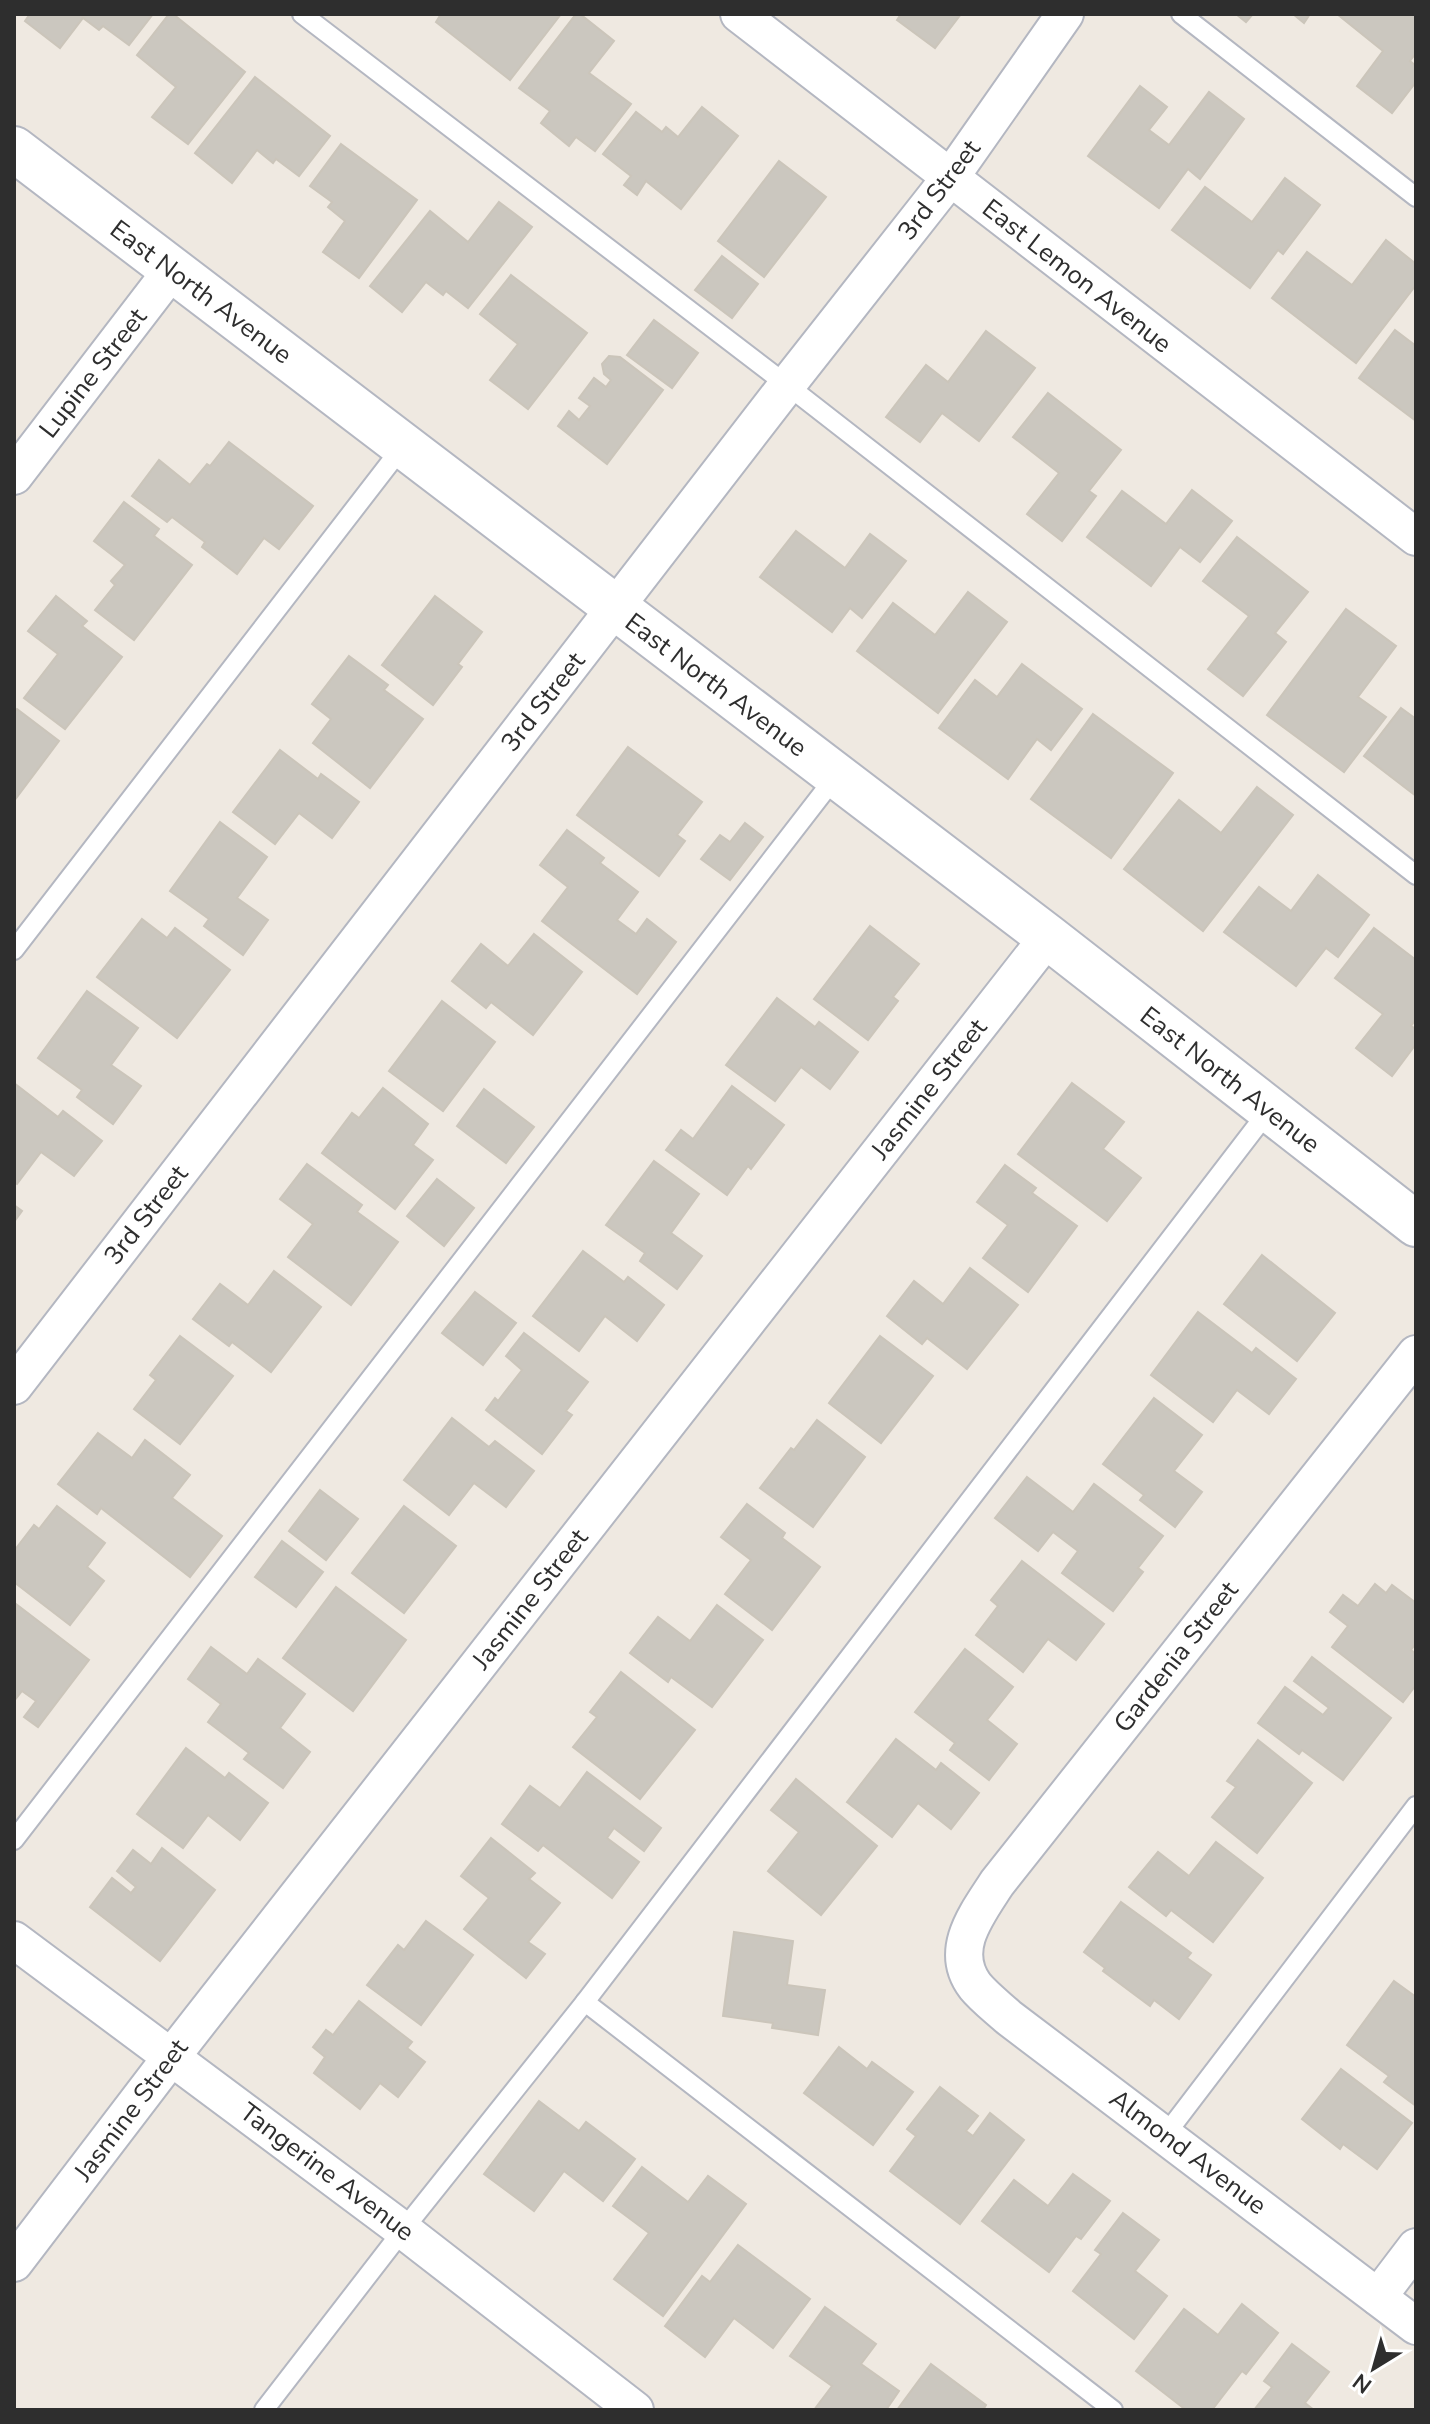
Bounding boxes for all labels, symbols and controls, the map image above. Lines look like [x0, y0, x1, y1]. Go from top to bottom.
street label: 3rd Street [890, 132, 989, 247]
street label: East Lemon Avenue [975, 191, 1179, 361]
street label: East North Avenue [103, 212, 299, 372]
street label: Lupine Street [31, 300, 155, 445]
street label: East North Avenue [618, 605, 814, 765]
street label: 3rd Street [493, 644, 594, 759]
street label: East North Avenue [1133, 999, 1327, 1161]
street label: Jasmine Street [863, 1011, 995, 1167]
street label: 3rd Street [96, 1157, 197, 1272]
street label: Jasmine Street [464, 1521, 596, 1677]
street label: Gardenia Street [1106, 1573, 1247, 1740]
street label: Jasmine Street [66, 2031, 196, 2189]
street label: Almond Avenue [1102, 2081, 1274, 2223]
street label: Tangerine Avenue [232, 2095, 422, 2249]
north arrow [1334, 2328, 1414, 2408]
text: N [1347, 2366, 1378, 2400]

